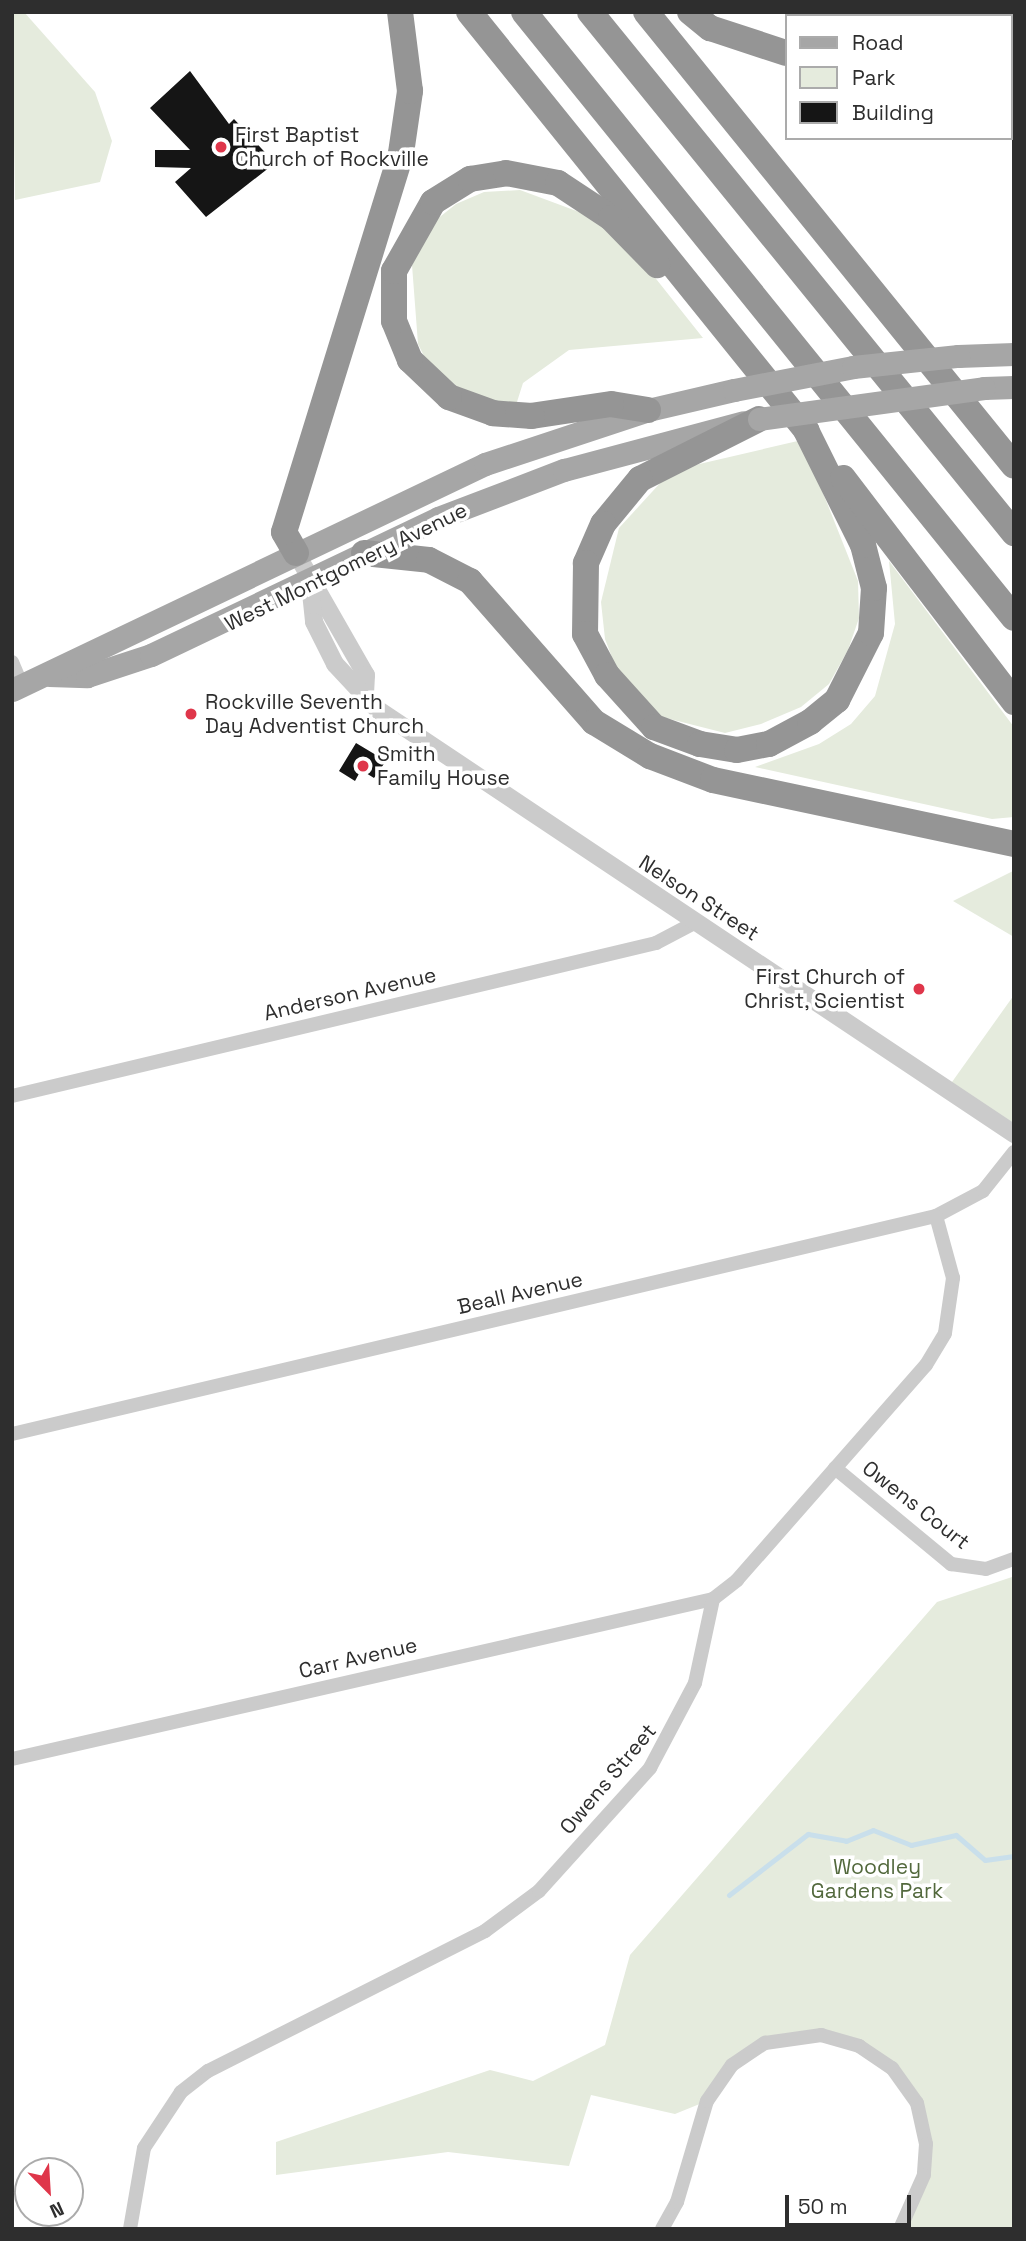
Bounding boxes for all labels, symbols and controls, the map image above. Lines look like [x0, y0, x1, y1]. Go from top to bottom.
legend [785, 14, 1012, 140]
text: Road [852, 29, 904, 56]
text: Park [852, 64, 896, 91]
text: Building [852, 99, 934, 126]
place label: First Baptist Church of Rockville [235, 122, 429, 172]
marker: First Baptist Church of Rockville [213, 139, 229, 155]
street label: West Montgomery Avenue [221, 497, 471, 637]
place label: Rockville Seventh Day Adventist Church [205, 689, 424, 739]
marker: Rockville Seventh Day Adventist Church [183, 706, 199, 722]
place label: Smith Family House [377, 741, 510, 791]
marker: Smith Family House [355, 758, 371, 774]
street label: Nelson Street [634, 850, 764, 946]
street label: Anderson Avenue [261, 962, 439, 1026]
place label: First Church of Christ, Scientist [744, 964, 905, 1014]
marker: First Church of Christ, Scientist [911, 981, 927, 997]
street label: Beall Avenue [455, 1266, 585, 1320]
street label: Owens Court [857, 1455, 975, 1555]
street label: Carr Avenue [296, 1632, 420, 1684]
street label: Owens Street [554, 1719, 662, 1839]
park label: Woodley Gardens Park [811, 1854, 943, 1904]
north arrow [14, 2157, 84, 2227]
scale bar [788, 2182, 914, 2226]
text: 50 m [798, 2193, 848, 2220]
text: N [46, 2196, 68, 2224]

